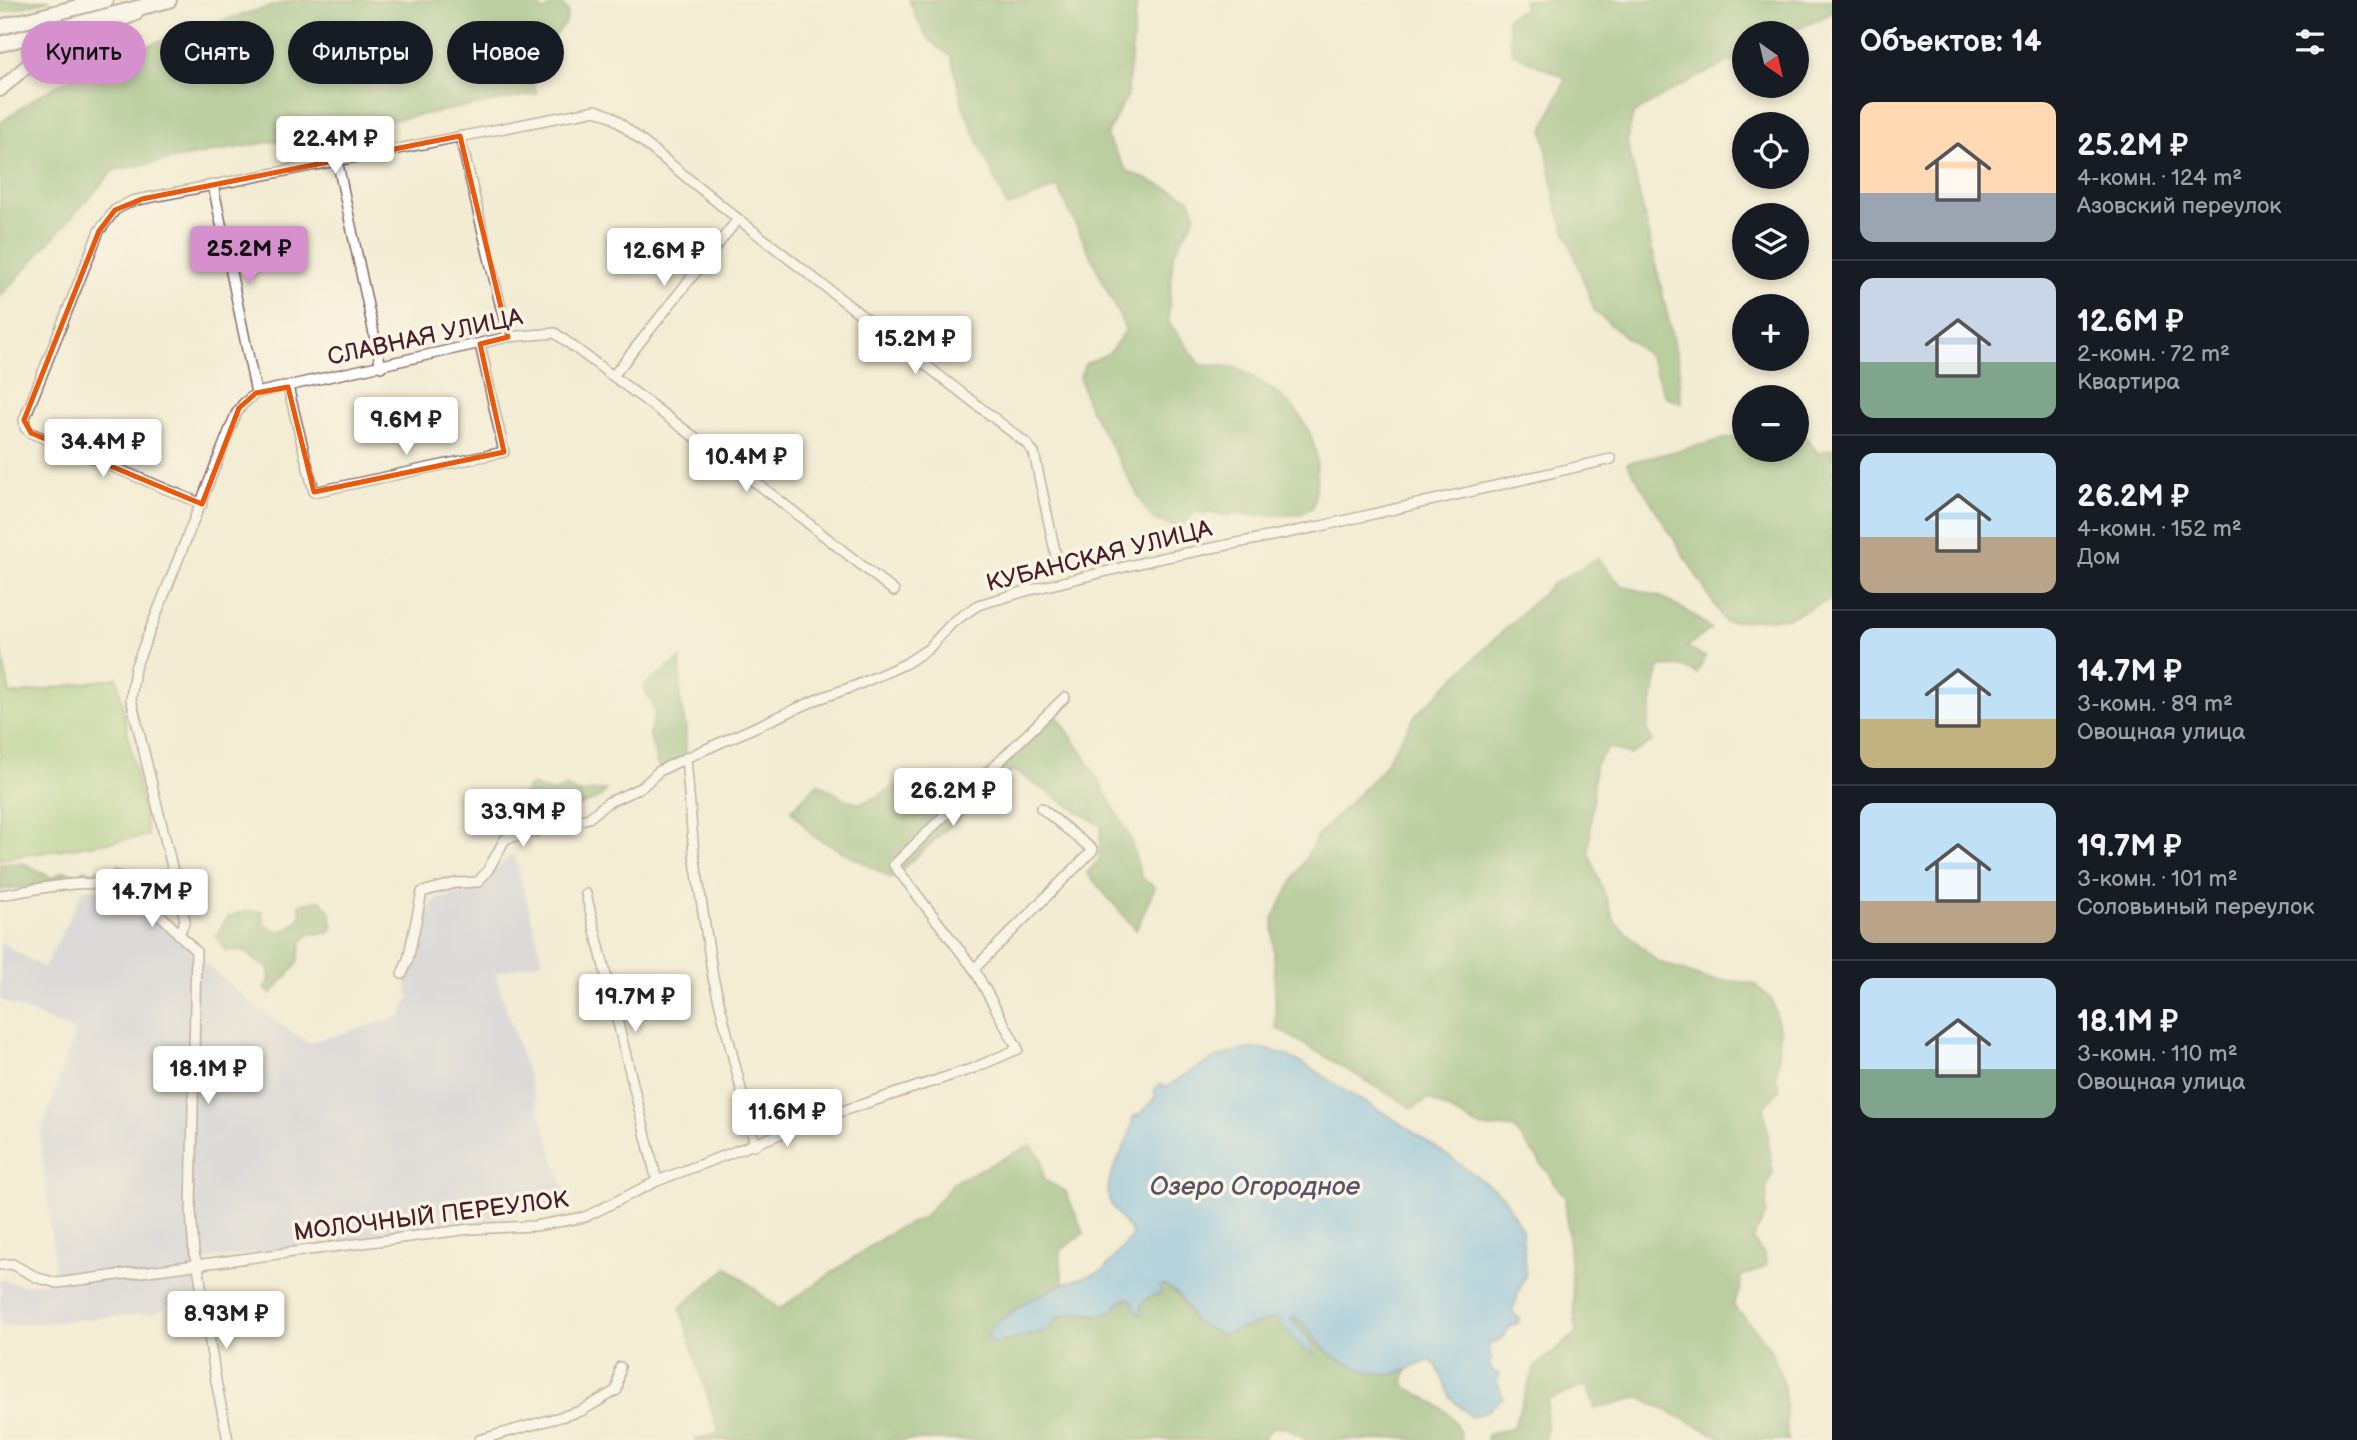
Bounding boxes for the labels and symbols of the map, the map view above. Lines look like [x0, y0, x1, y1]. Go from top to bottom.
north arrow [1732, 21, 1810, 98]
pin: 22.4M ₽ [270, 116, 400, 176]
pin: 25.2M ₽ [184, 226, 314, 286]
pin: 12.6M ₽ [599, 229, 729, 288]
street label: СЛАВНАЯ УЛИЦА [325, 302, 526, 372]
pin: 15.2M ₽ [850, 316, 980, 376]
pin: 9.6M ₽ [349, 398, 463, 457]
pin: 34.4M ₽ [38, 420, 168, 479]
pin: 10.4M ₽ [681, 434, 811, 494]
street label: КУБАНСКАЯ УЛИЦА [983, 514, 1215, 598]
pin: 26.2M ₽ [888, 768, 1018, 828]
pin: 33.9M ₽ [458, 790, 588, 849]
pin: 14.7M ₽ [87, 870, 217, 929]
pin: 19.7M ₽ [570, 974, 700, 1034]
pin: 18.1M ₽ [143, 1046, 273, 1106]
pin: 11.6M ₽ [722, 1090, 852, 1149]
water label: Озеро Огородное [1150, 1172, 1361, 1203]
street label: МОЛОЧНЫЙ ПЕРЕУЛОК [292, 1185, 570, 1247]
pin: 8.93M ₽ [161, 1292, 291, 1351]

